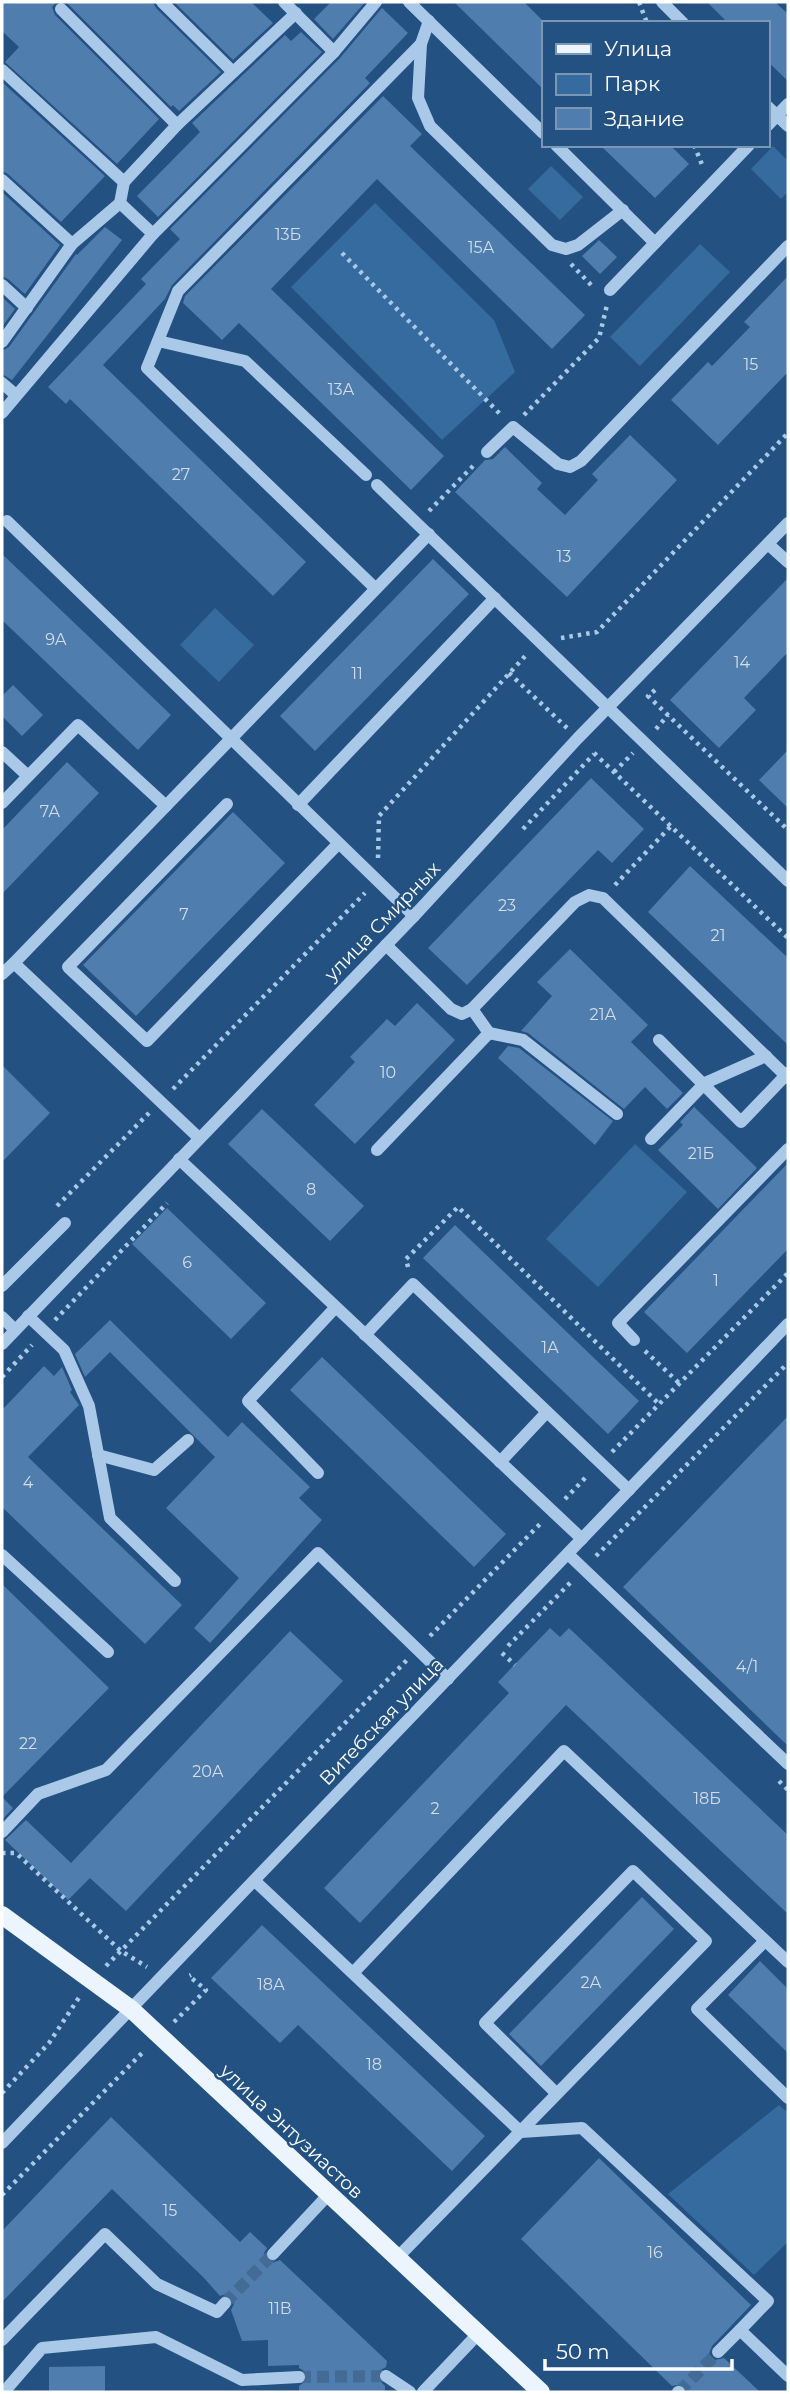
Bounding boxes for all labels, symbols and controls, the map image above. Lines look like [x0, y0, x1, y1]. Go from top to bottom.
legend [542, 21, 769, 147]
text: Улица [604, 36, 672, 61]
text: Парк [604, 71, 660, 96]
text: Здание [604, 106, 685, 131]
house number: 13Б [275, 225, 301, 244]
house number: 15А [468, 238, 494, 257]
house number: 15 [744, 355, 758, 374]
house number: 13А [328, 380, 354, 399]
house number: 27 [172, 465, 190, 484]
house number: 13 [557, 547, 571, 566]
house number: 9А [45, 630, 67, 649]
house number: 14 [734, 653, 751, 672]
house number: 11 [351, 664, 363, 683]
house number: 7А [40, 802, 60, 821]
street label: улица Смирных [319, 857, 445, 986]
house number: 23 [498, 896, 516, 915]
house number: 7 [179, 905, 189, 924]
house number: 21 [711, 926, 725, 945]
house number: 21А [590, 1005, 616, 1024]
house number: 10 [380, 1063, 396, 1082]
house number: 21Б [688, 1144, 714, 1163]
house number: 8 [306, 1180, 316, 1199]
house number: 6 [182, 1253, 192, 1272]
house number: 1 [713, 1271, 719, 1290]
house number: 1А [541, 1338, 559, 1357]
house number: 4 [23, 1473, 34, 1492]
street label: Витебская улица [315, 1653, 448, 1790]
house number: 4/1 [736, 1657, 758, 1676]
house number: 22 [19, 1734, 37, 1753]
house number: 20А [192, 1762, 224, 1781]
house number: 18Б [693, 1789, 721, 1808]
house number: 2 [430, 1799, 440, 1818]
house number: 2А [581, 1973, 602, 1992]
house number: 18А [257, 1975, 285, 1994]
house number: 18 [366, 2055, 382, 2074]
street label: улица Энтузиастов [215, 2058, 368, 2204]
house number: 15 [163, 2201, 177, 2220]
house number: 16 [647, 2243, 663, 2262]
house number: 11В [268, 2299, 292, 2318]
scale bar [545, 2328, 732, 2372]
text: 50 m [556, 2339, 610, 2364]

